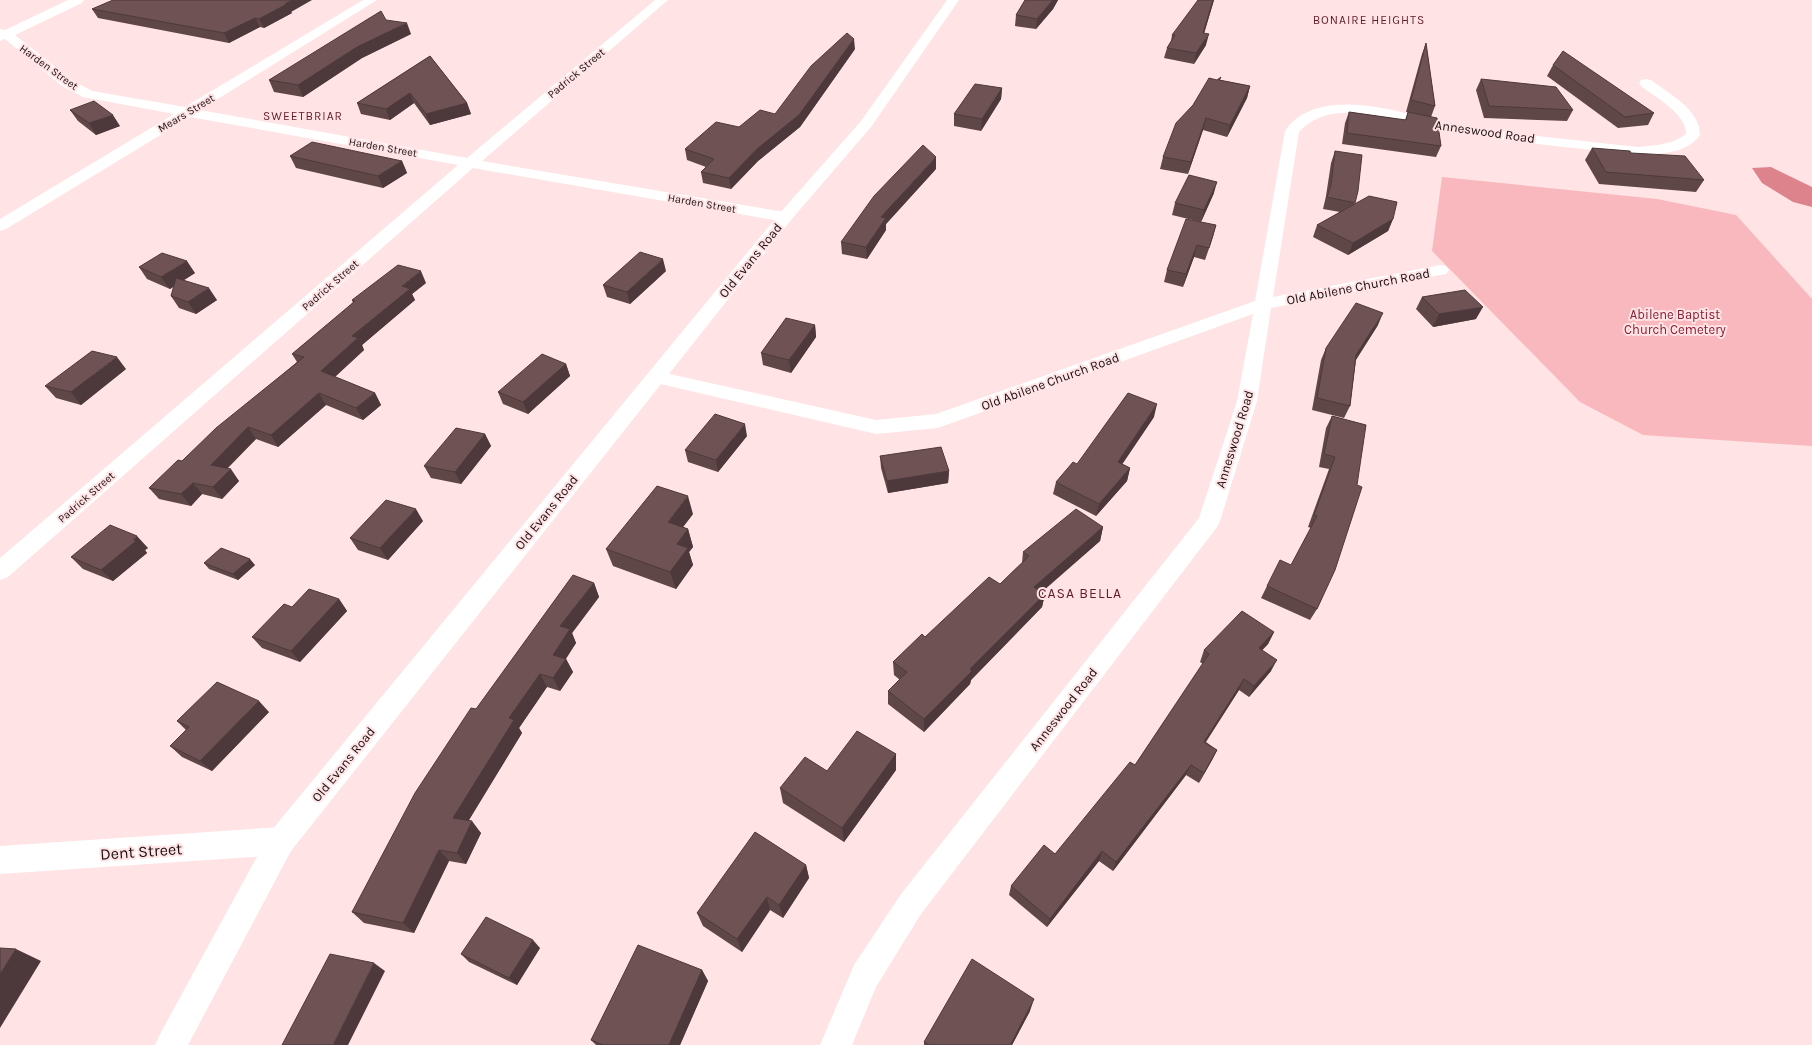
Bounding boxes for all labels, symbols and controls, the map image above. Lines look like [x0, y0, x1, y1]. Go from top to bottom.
district label: BONAIRE HEIGHTS [1313, 13, 1425, 27]
street label: Harden Street [17, 42, 80, 93]
street label: Padrick Street [545, 46, 608, 101]
street label: Mears Street [156, 91, 217, 135]
district label: SWEETBRIAR [263, 109, 343, 123]
street label: Anneswood Road [1434, 117, 1536, 146]
street label: Harden Street [348, 135, 418, 160]
street label: Harden Street [667, 191, 737, 216]
street label: Old Evans Road [716, 220, 785, 301]
street label: Padrick Street [299, 257, 361, 313]
street label: Old Abilene Church Road [1285, 265, 1431, 308]
park label: Abilene Baptist Church Cemetery [1624, 307, 1726, 337]
street label: Old Abilene Church Road [979, 349, 1121, 413]
street label: Anneswood Road [1213, 389, 1256, 490]
street label: Padrick Street [55, 469, 117, 525]
street label: Old Evans Road [512, 472, 581, 553]
district label: CASA BELLA [1038, 585, 1122, 602]
street label: Anneswood Road [1026, 665, 1100, 754]
street label: Old Evans Road [309, 724, 378, 805]
street label: Dent Street [99, 839, 183, 864]

